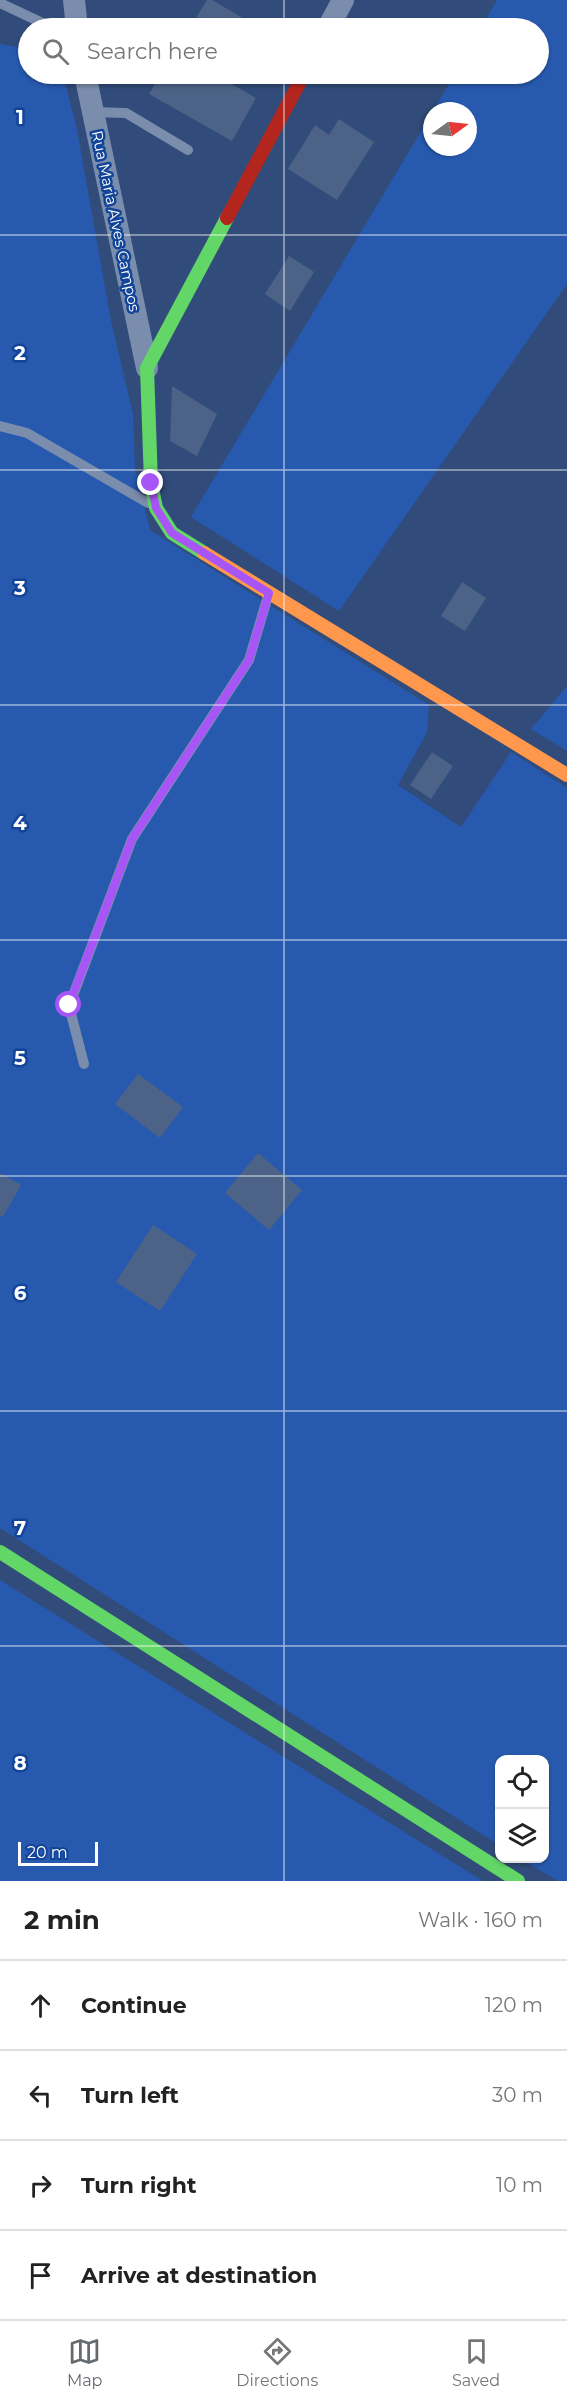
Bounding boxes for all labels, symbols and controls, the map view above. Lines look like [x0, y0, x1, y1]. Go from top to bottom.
search box [18, 18, 549, 84]
icon: search [39, 35, 72, 68]
text: Search here [87, 38, 218, 65]
north arrow [423, 102, 477, 156]
text: 1 [16, 105, 24, 129]
street label: Rua Maria Alves Campos [87, 129, 145, 313]
text: 2 [14, 341, 26, 365]
route end [137, 469, 163, 495]
text: 3 [13, 576, 26, 600]
text: 4 [13, 811, 27, 835]
route start [55, 991, 81, 1017]
text: 5 [14, 1046, 26, 1070]
text: 6 [14, 1281, 27, 1305]
text: 7 [14, 1516, 26, 1540]
text: 8 [13, 1751, 27, 1775]
map controls [495, 1755, 549, 1863]
button: locate [495, 1755, 549, 1809]
button: layers [495, 1809, 549, 1863]
scale bar [18, 1839, 98, 1866]
text: 20 m [27, 1843, 68, 1862]
text: 2 min [24, 1904, 100, 1936]
text: Walk · 160 m [418, 1908, 543, 1932]
icon: ahead [24, 1989, 57, 2022]
text: Continue [81, 1992, 187, 2019]
text: 120 m [485, 1993, 543, 2017]
icon: left [24, 2079, 57, 2112]
text: Turn left [81, 2082, 179, 2109]
text: 30 m [492, 2083, 543, 2107]
icon: right [24, 2169, 57, 2202]
text: Turn right [81, 2172, 196, 2199]
text: 10 m [496, 2173, 543, 2197]
icon: arrive [24, 2259, 57, 2292]
text: Arrive at destination [81, 2262, 317, 2289]
tab: Map [67, 2335, 102, 2390]
tab: Directions [236, 2335, 318, 2390]
tab: Saved [452, 2335, 500, 2390]

